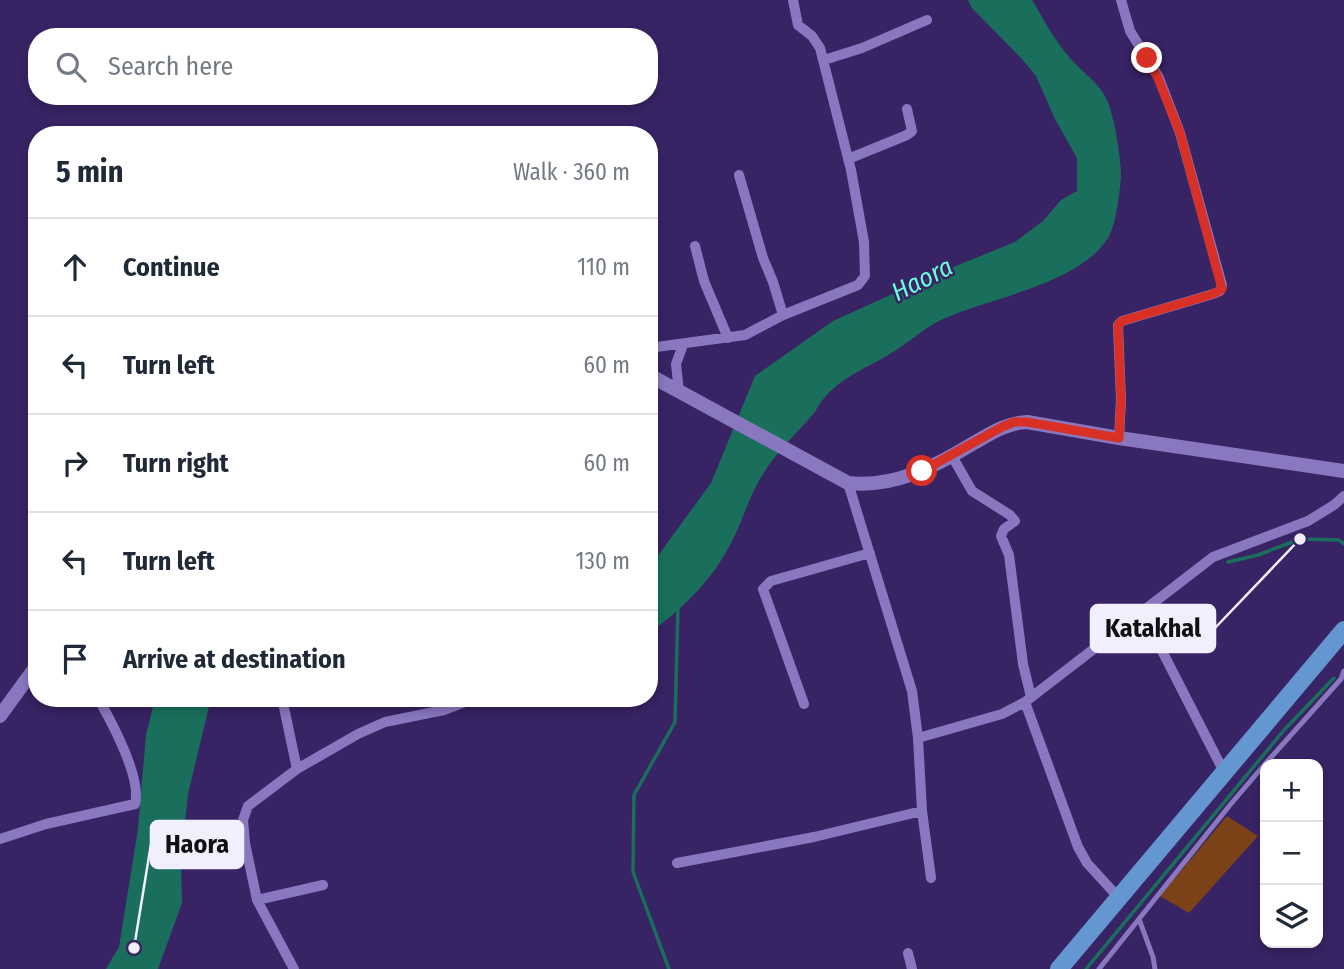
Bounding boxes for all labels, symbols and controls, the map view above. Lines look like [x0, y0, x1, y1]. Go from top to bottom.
search box [28, 28, 658, 105]
route end [1131, 42, 1162, 73]
icon: search [52, 48, 90, 86]
text: Search here [108, 51, 233, 82]
text: 5 min [56, 154, 123, 190]
text: Walk · 360 m [513, 158, 630, 186]
icon: ahead [56, 248, 94, 286]
water label: Haora [886, 251, 958, 308]
text: Continue [123, 252, 220, 283]
text: 110 m [577, 253, 630, 281]
icon: left [56, 346, 94, 384]
text: Turn left [123, 350, 215, 381]
text: 60 m [584, 351, 630, 379]
icon: right [56, 444, 94, 482]
text: Turn right [123, 448, 229, 479]
text: 60 m [584, 449, 630, 477]
route start [906, 455, 937, 486]
icon: left [56, 542, 94, 580]
text: Turn left [123, 546, 215, 577]
text: 130 m [576, 547, 630, 575]
callout: Katakhal [1091, 605, 1215, 652]
text: Katakhal [1105, 613, 1202, 644]
icon: arrive [56, 640, 94, 678]
text: Arrive at destination [123, 644, 346, 675]
map controls [1260, 759, 1323, 948]
button: + [1260, 759, 1323, 822]
callout: Haora [151, 821, 243, 868]
button: − [1260, 822, 1323, 885]
text: Haora [165, 829, 229, 860]
button: layers [1260, 885, 1323, 948]

